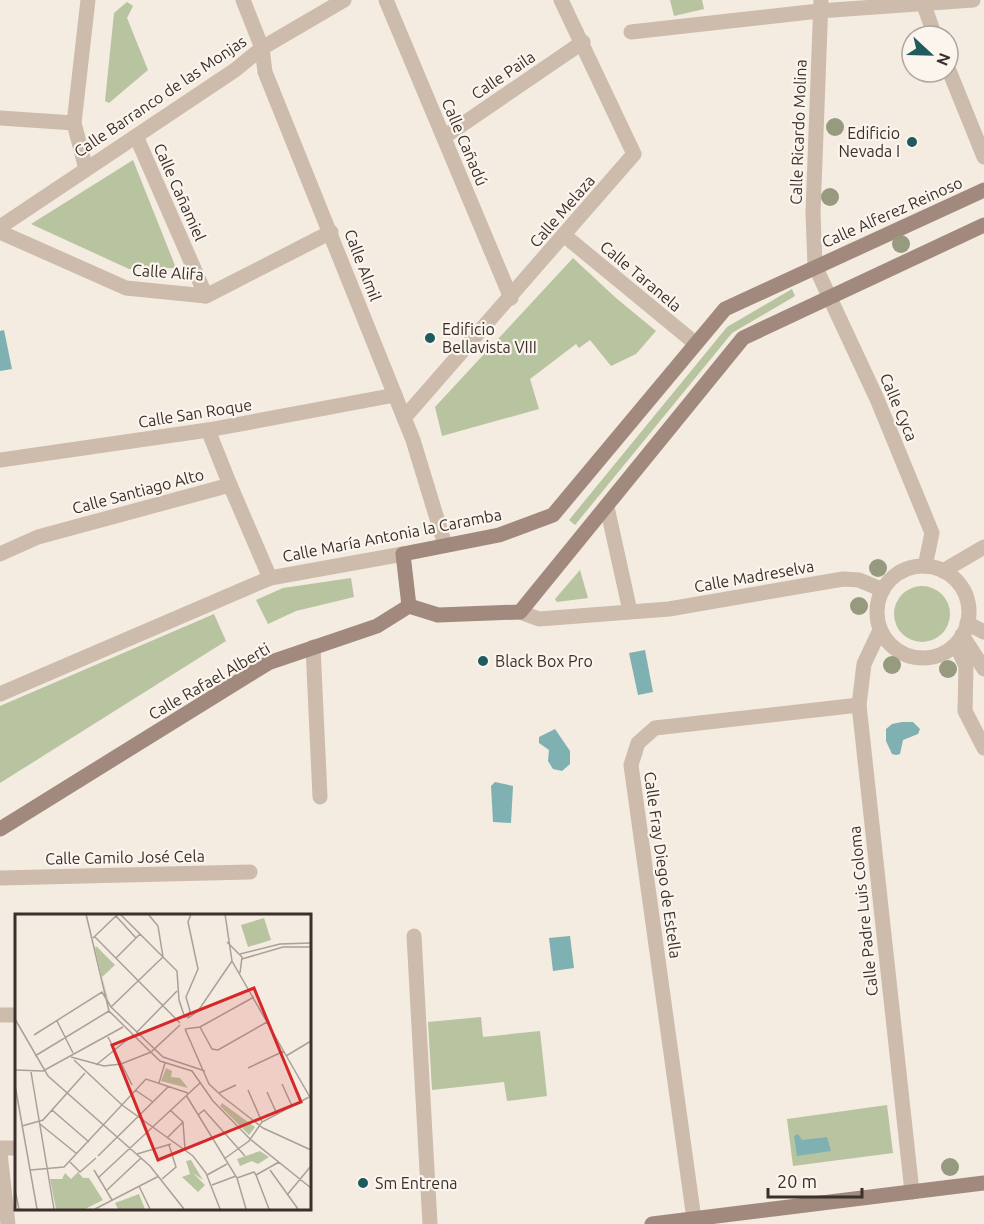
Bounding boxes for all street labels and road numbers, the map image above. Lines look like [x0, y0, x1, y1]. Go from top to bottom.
street label: Calle Barranco de las Monjas [71, 32, 249, 160]
street label: Calle Paila [468, 47, 538, 103]
street label: Calle Ricardo Molina [786, 59, 810, 205]
street label: Calle Cañadú [439, 96, 491, 188]
street label: Calle Cañamiel [150, 140, 210, 244]
street label: Calle Melaza [526, 171, 598, 251]
street label: Calle Alferez Reinoso [819, 173, 965, 251]
street label: Calle Almil [341, 227, 385, 303]
street label: Calle Taranela [597, 237, 685, 315]
street label: Calle Alifa [132, 261, 204, 283]
street label: Calle Cyca [877, 370, 921, 444]
street label: Calle San Roque [137, 395, 253, 431]
street label: Calle Santiago Alto [70, 465, 206, 517]
street label: Calle María Antonia la Caramba [281, 505, 503, 565]
street label: Calle Madreselva [693, 557, 815, 595]
street label: Calle Rafael Alberti [145, 639, 273, 723]
street label: Calle Fray Diego de Estella [641, 770, 685, 960]
street label: Calle Padre Luis Coloma [845, 825, 881, 997]
street label: Calle Camilo José Cela [45, 847, 205, 867]

